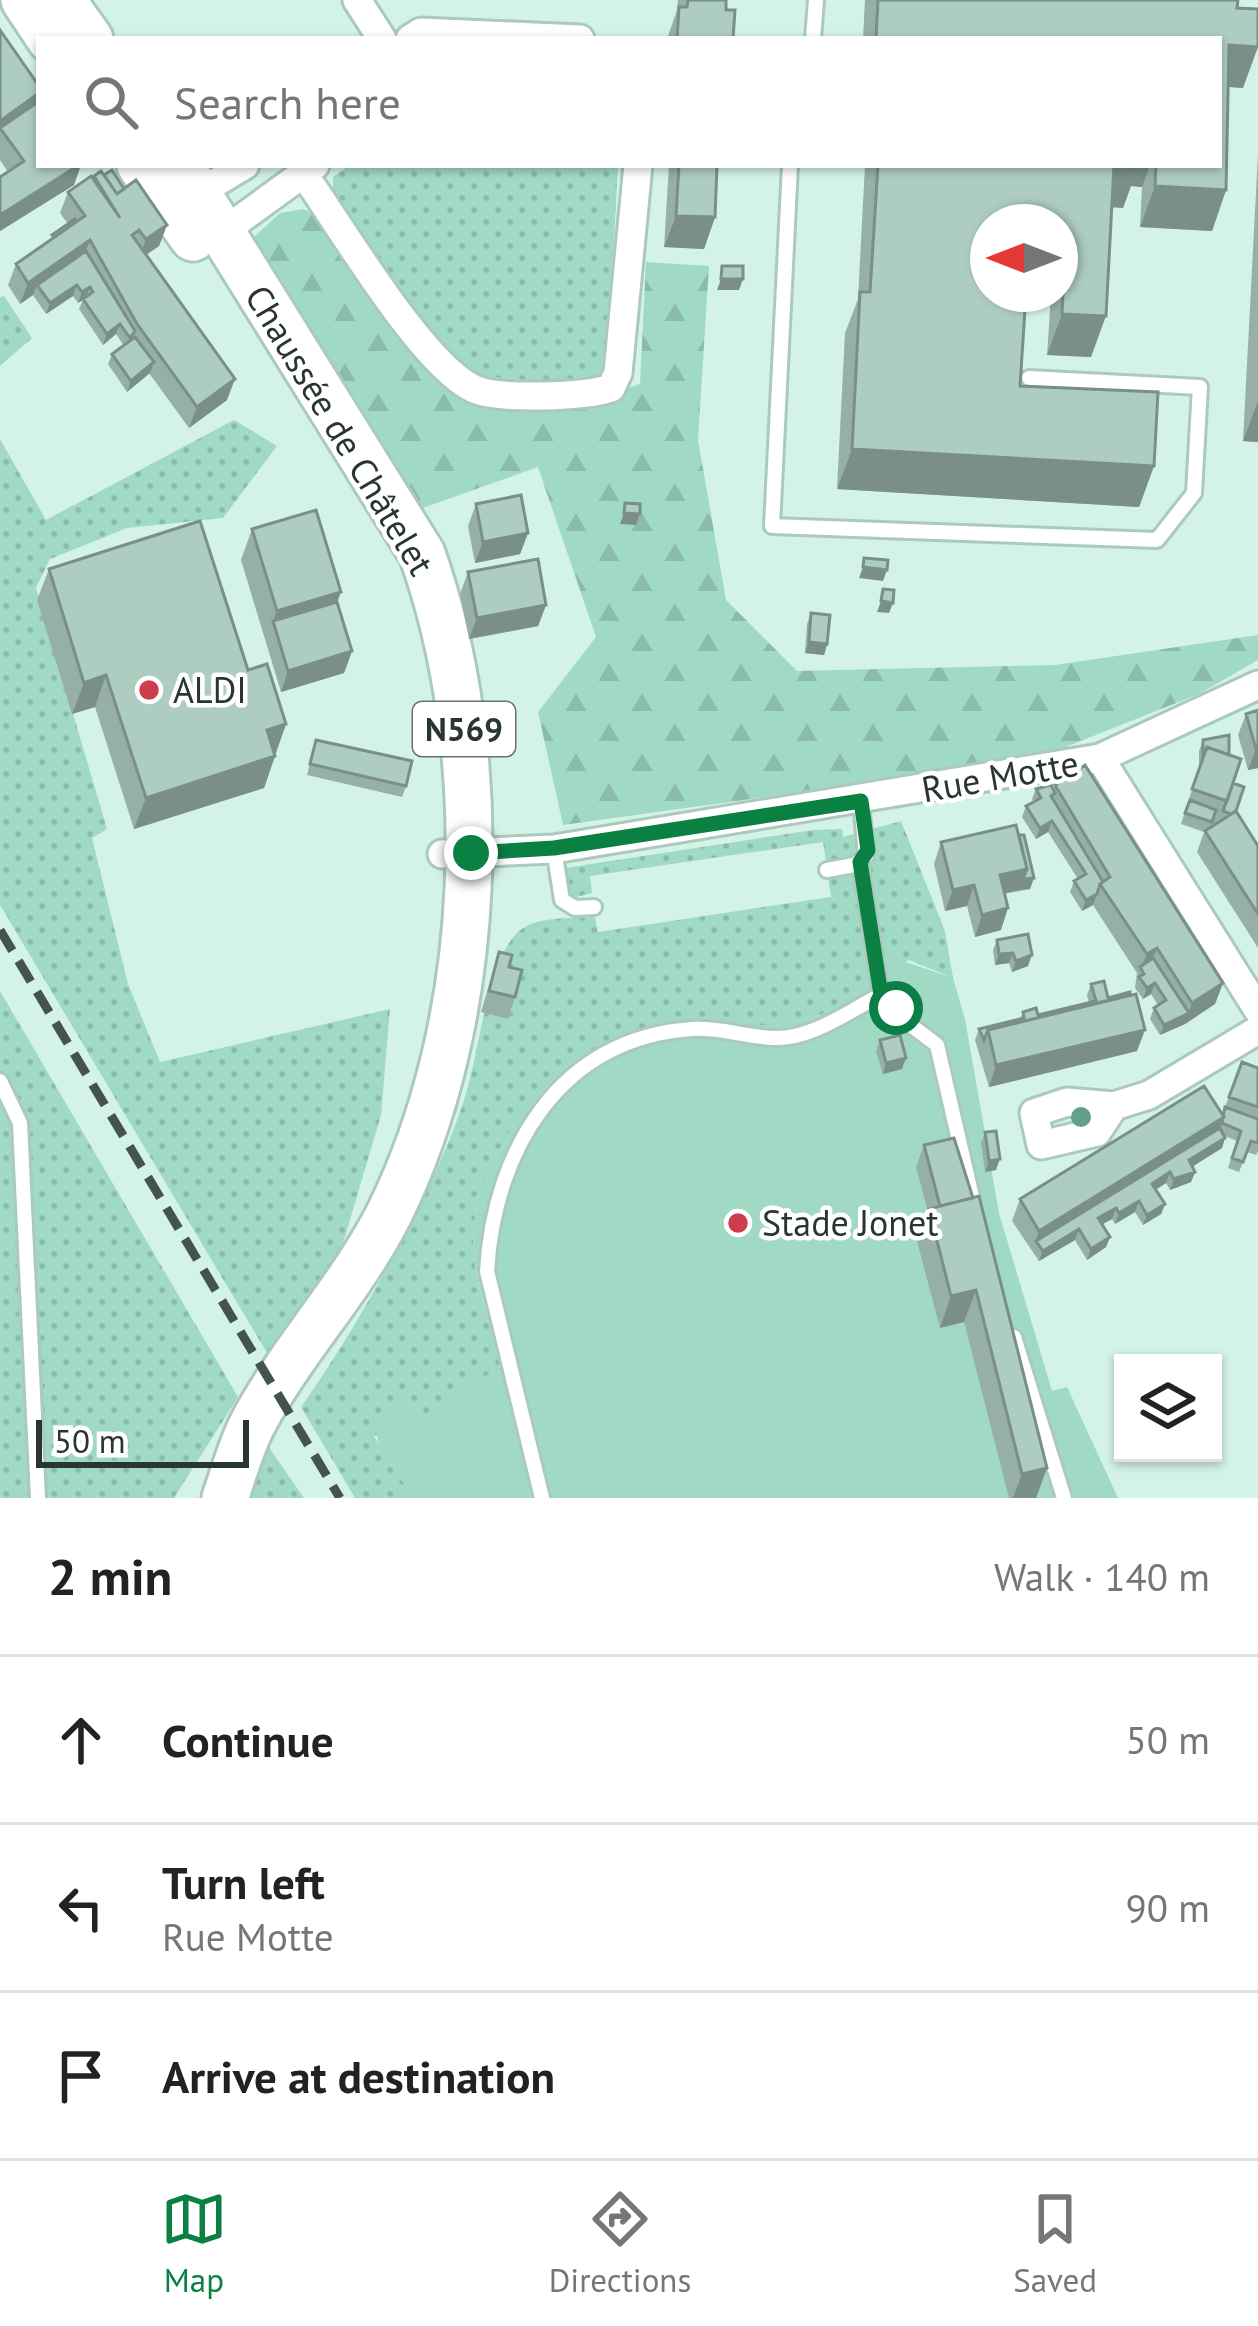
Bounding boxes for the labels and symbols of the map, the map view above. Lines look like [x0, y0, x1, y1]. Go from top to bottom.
north arrow [970, 204, 1078, 312]
street label: Chaussée de Châtelet [235, 276, 446, 583]
place label: ALDI [173, 666, 247, 713]
marker: ALDI [136, 677, 162, 703]
road number: N569 [413, 702, 515, 756]
street label: Rue Motte [918, 739, 1082, 812]
route end [444, 826, 498, 880]
route start [869, 981, 923, 1035]
place label: Stade Jonet [762, 1199, 938, 1246]
marker: Stade Jonet [725, 1210, 751, 1236]
scale bar [36, 1414, 249, 1467]

